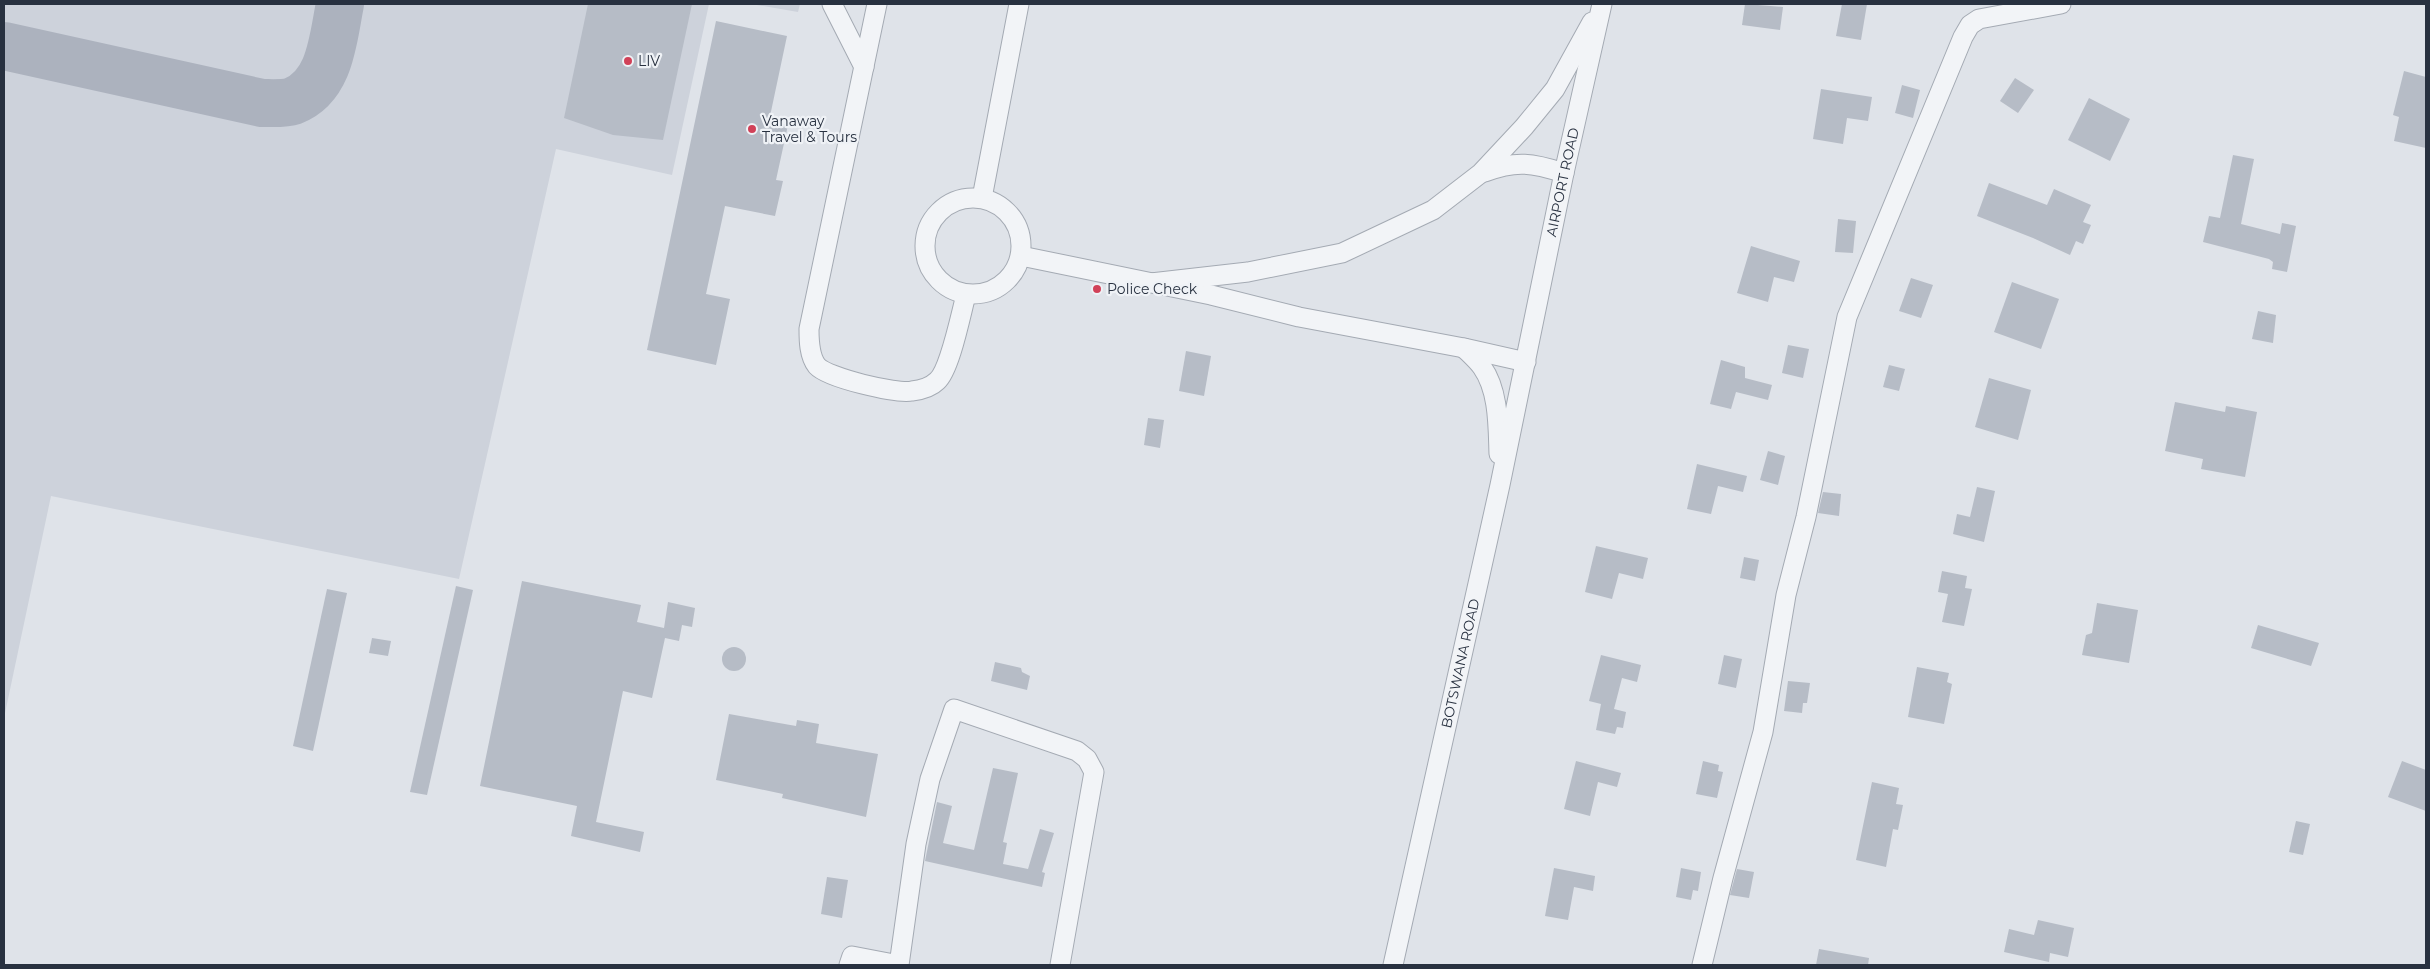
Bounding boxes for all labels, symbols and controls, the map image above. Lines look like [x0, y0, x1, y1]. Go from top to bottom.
place label: LIV [638, 52, 660, 70]
marker: LIV [622, 55, 634, 67]
place label: Vanaway Travel & Tours [762, 112, 857, 146]
marker: Vanaway Travel & Tours [746, 123, 758, 135]
street label: AIRPORT ROAD [1542, 126, 1583, 238]
place label: Police Check [1107, 280, 1198, 298]
marker: Police Check [1091, 283, 1103, 295]
street label: BOTSWANA ROAD [1437, 597, 1483, 730]

